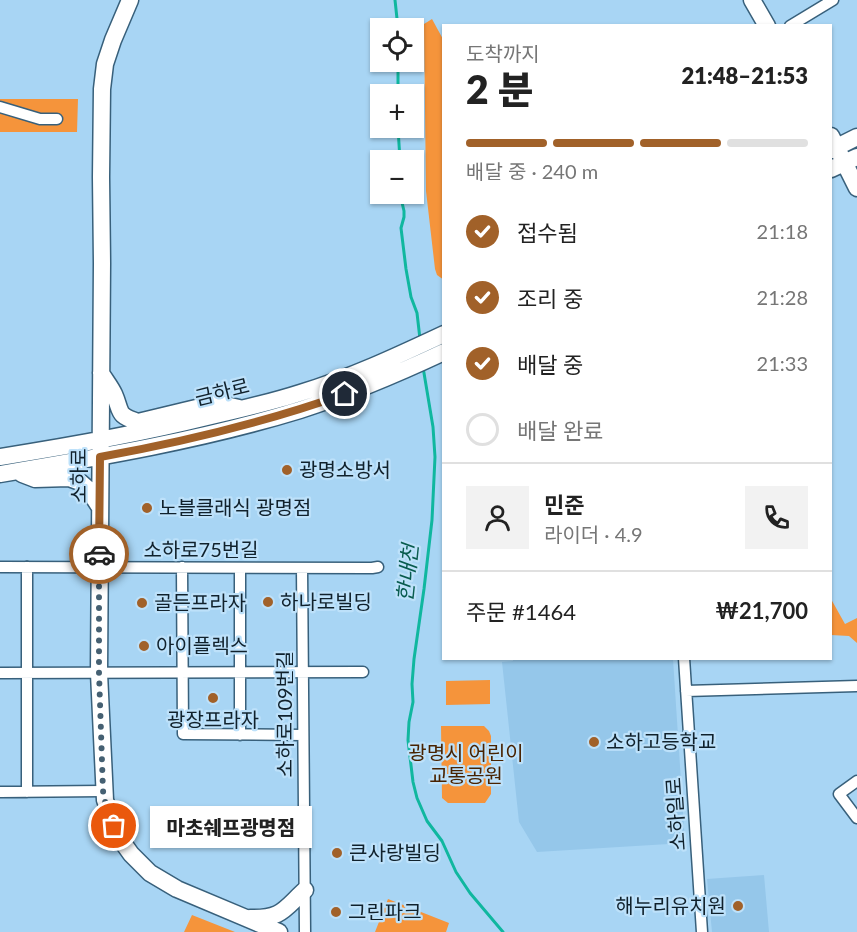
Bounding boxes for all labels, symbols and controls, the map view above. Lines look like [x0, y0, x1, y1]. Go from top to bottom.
map controls [370, 18, 424, 204]
button: locate [370, 18, 424, 72]
text: 도착까지 [466, 41, 540, 65]
text: 21:48–21:53 [682, 62, 808, 89]
text: 2 분 [466, 66, 534, 112]
button: + [370, 84, 424, 138]
button: − [370, 150, 424, 204]
text: 배달 중 · 240 m [466, 159, 598, 183]
icon: check [466, 215, 499, 248]
text: 접수됨 [517, 219, 578, 246]
text: 21:18 [757, 219, 808, 243]
icon: check [466, 281, 499, 314]
text: 조리 중 [517, 285, 583, 312]
text: 21:28 [757, 285, 808, 309]
icon: check [466, 347, 499, 380]
text: 배달 중 [517, 351, 583, 378]
text: 21:33 [757, 351, 808, 375]
pin [319, 368, 370, 419]
street label: 금하로 [192, 373, 251, 409]
icon: home [328, 377, 361, 410]
text: 배달 완료 [517, 417, 604, 444]
street label: 소하로 [66, 448, 90, 504]
place label: 광명소방서 [299, 457, 391, 481]
marker: 광명소방서 [280, 463, 294, 477]
button: person [466, 486, 529, 549]
button: phone [745, 486, 808, 549]
text: 민준 [544, 491, 584, 518]
place label: 노블클래식 광명점 [159, 495, 311, 519]
marker: 노블클래식 광명점 [140, 501, 154, 515]
text: 라이더 · 4.9 [544, 522, 643, 546]
courier [69, 524, 129, 584]
street label: 소하로75번길 [143, 537, 259, 561]
icon: car [83, 538, 116, 571]
water label: 한내천 [391, 540, 422, 603]
place label: 하나로빌딩 [280, 589, 372, 613]
place label: 골든프라자 [154, 590, 246, 614]
marker: 하나로빌딩 [261, 595, 275, 609]
marker: 골든프라자 [135, 596, 149, 610]
text: ₩21,700 [715, 597, 808, 624]
text: 주문 #1464 [466, 598, 576, 625]
place label: 아이플렉스 [156, 633, 248, 657]
marker: 아이플렉스 [137, 639, 151, 653]
street label: 소하로109번길 [272, 651, 296, 777]
marker: 광장프라자 [206, 691, 220, 705]
place label: 광장프라자 [167, 707, 259, 731]
place label: 소하고등학교 [606, 729, 716, 753]
marker: 소하고등학교 [587, 735, 601, 749]
park label: 광명시 어린이 교통공원 [408, 740, 524, 787]
street label: 소하일로 [660, 777, 690, 852]
pin [88, 800, 139, 851]
callout: 마초쉐프광명점 [150, 805, 312, 847]
icon: bag [97, 809, 130, 842]
text: 마초쉐프광명점 [167, 815, 295, 839]
place label: 큰사랑빌딩 [349, 840, 441, 864]
marker: 큰사랑빌딩 [330, 846, 344, 860]
place label: 해누리유치원 [616, 893, 726, 917]
place label: 그린파크 [348, 899, 422, 923]
marker: 해누리유치원 [731, 899, 745, 913]
marker: 그린파크 [329, 905, 343, 919]

